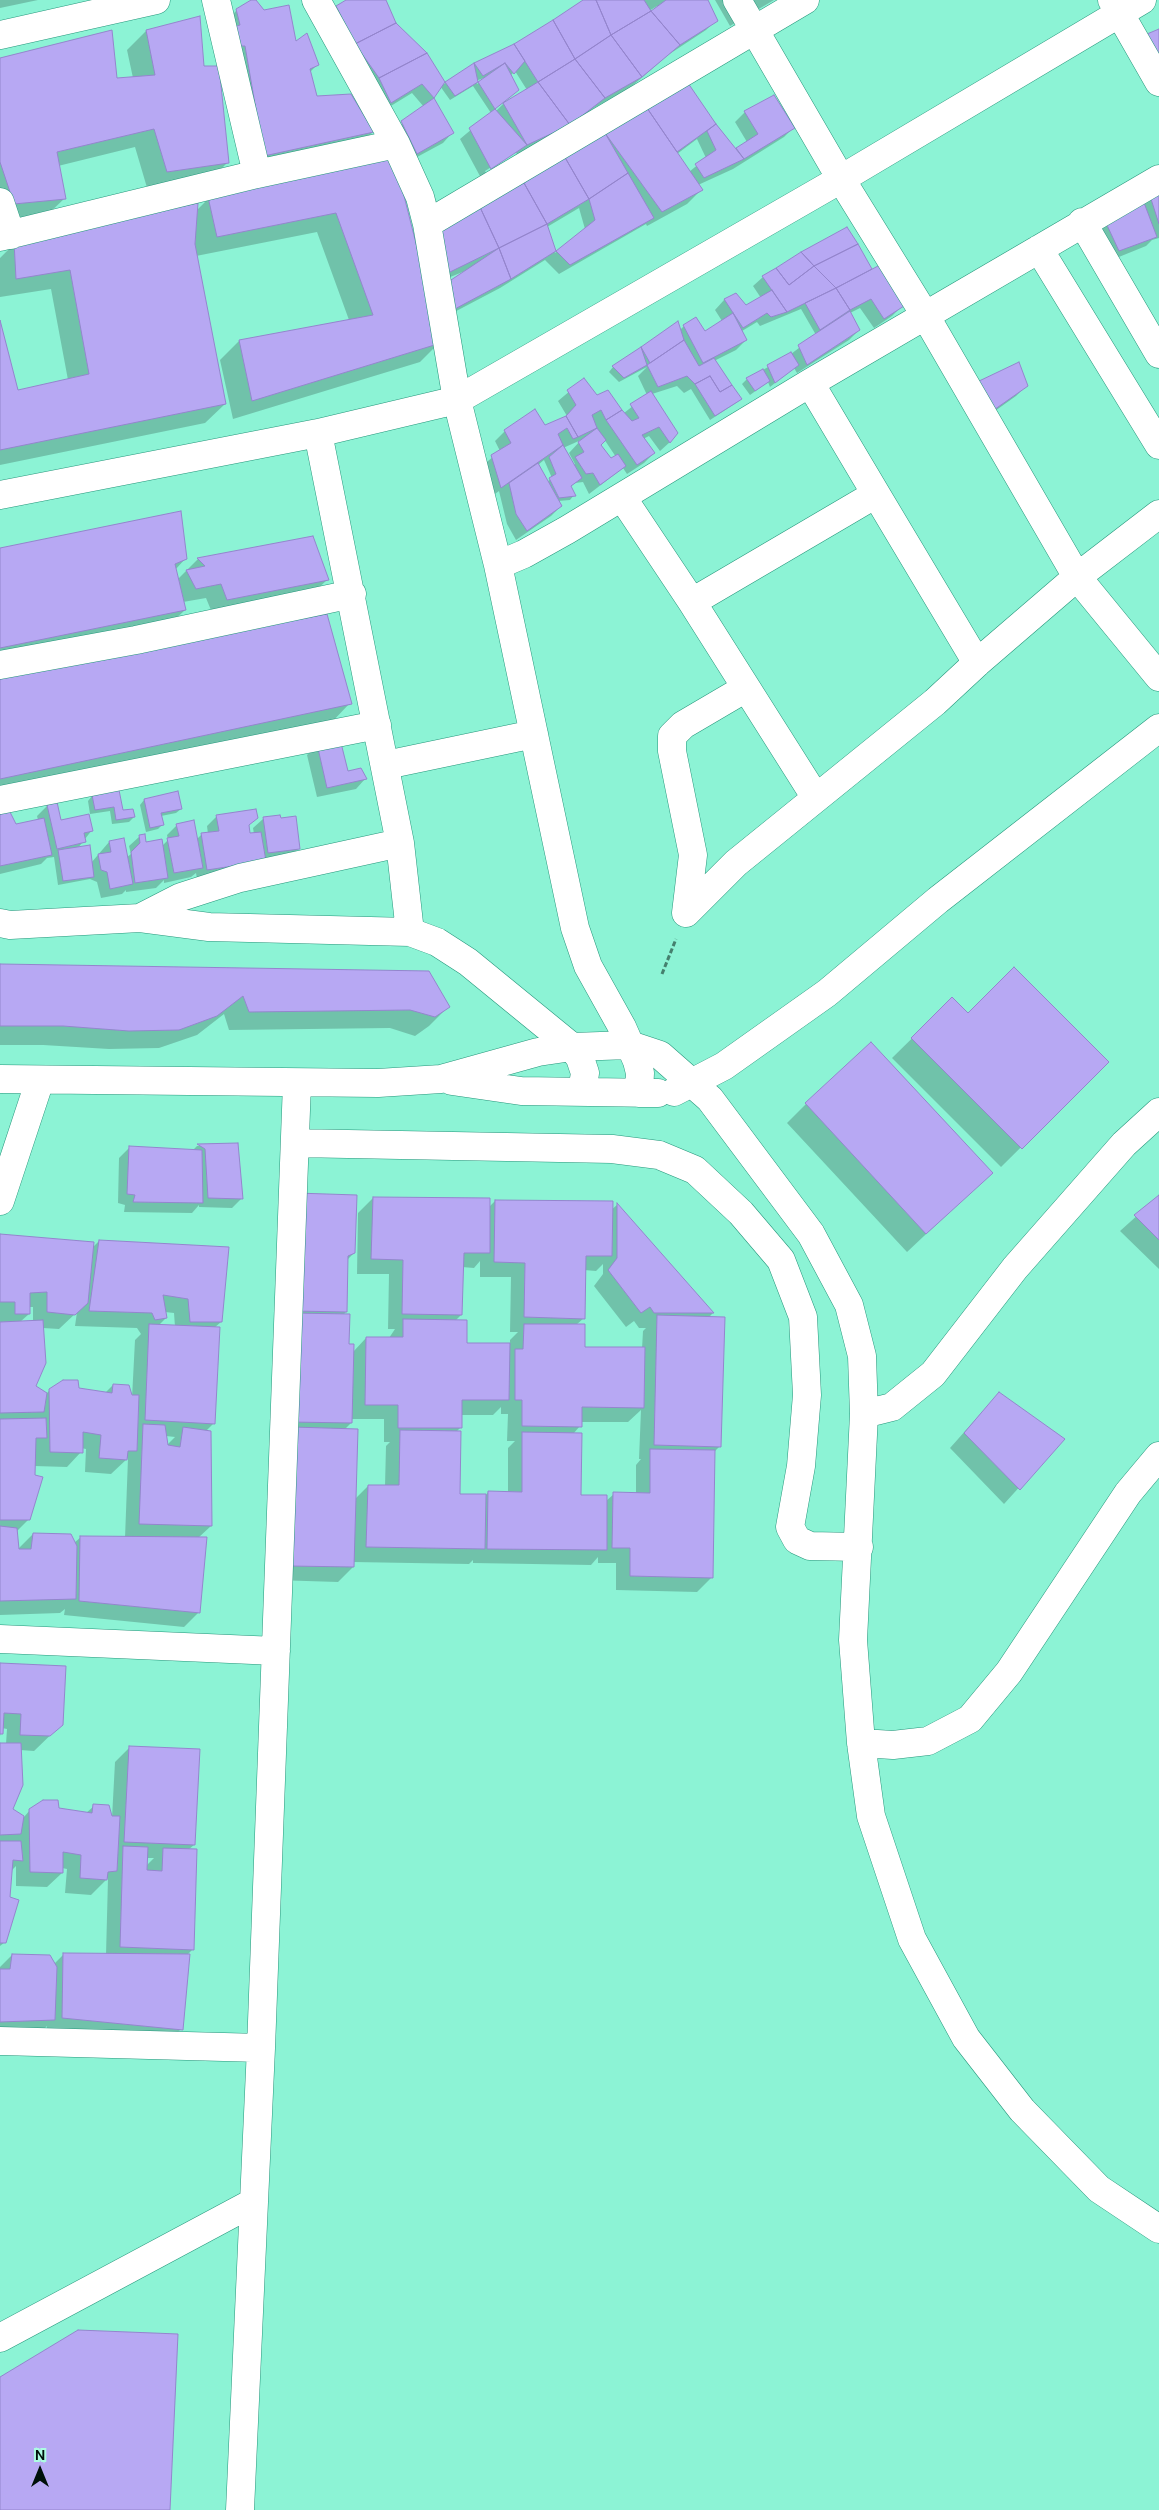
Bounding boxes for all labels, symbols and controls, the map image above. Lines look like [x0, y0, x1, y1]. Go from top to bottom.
north arrow [15, 2445, 65, 2495]
text: N [35, 2446, 45, 2464]

